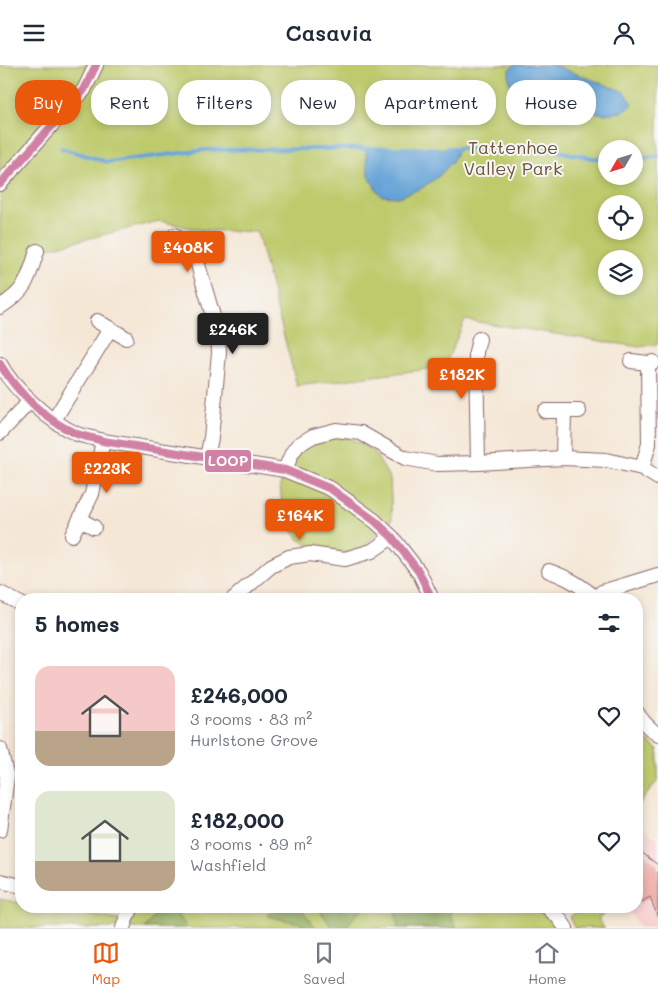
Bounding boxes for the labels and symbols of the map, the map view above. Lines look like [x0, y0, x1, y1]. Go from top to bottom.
park label: Tattenhoe Valley Park [464, 135, 562, 180]
north arrow [598, 140, 642, 185]
pin: £408K [153, 231, 223, 273]
pin: £246K [198, 313, 268, 355]
pin: £182K [427, 357, 497, 400]
line badge: LOOP [204, 449, 252, 473]
pin: £223K [72, 451, 142, 494]
text: LOOP [208, 451, 248, 470]
pin: £164K [265, 499, 335, 541]

